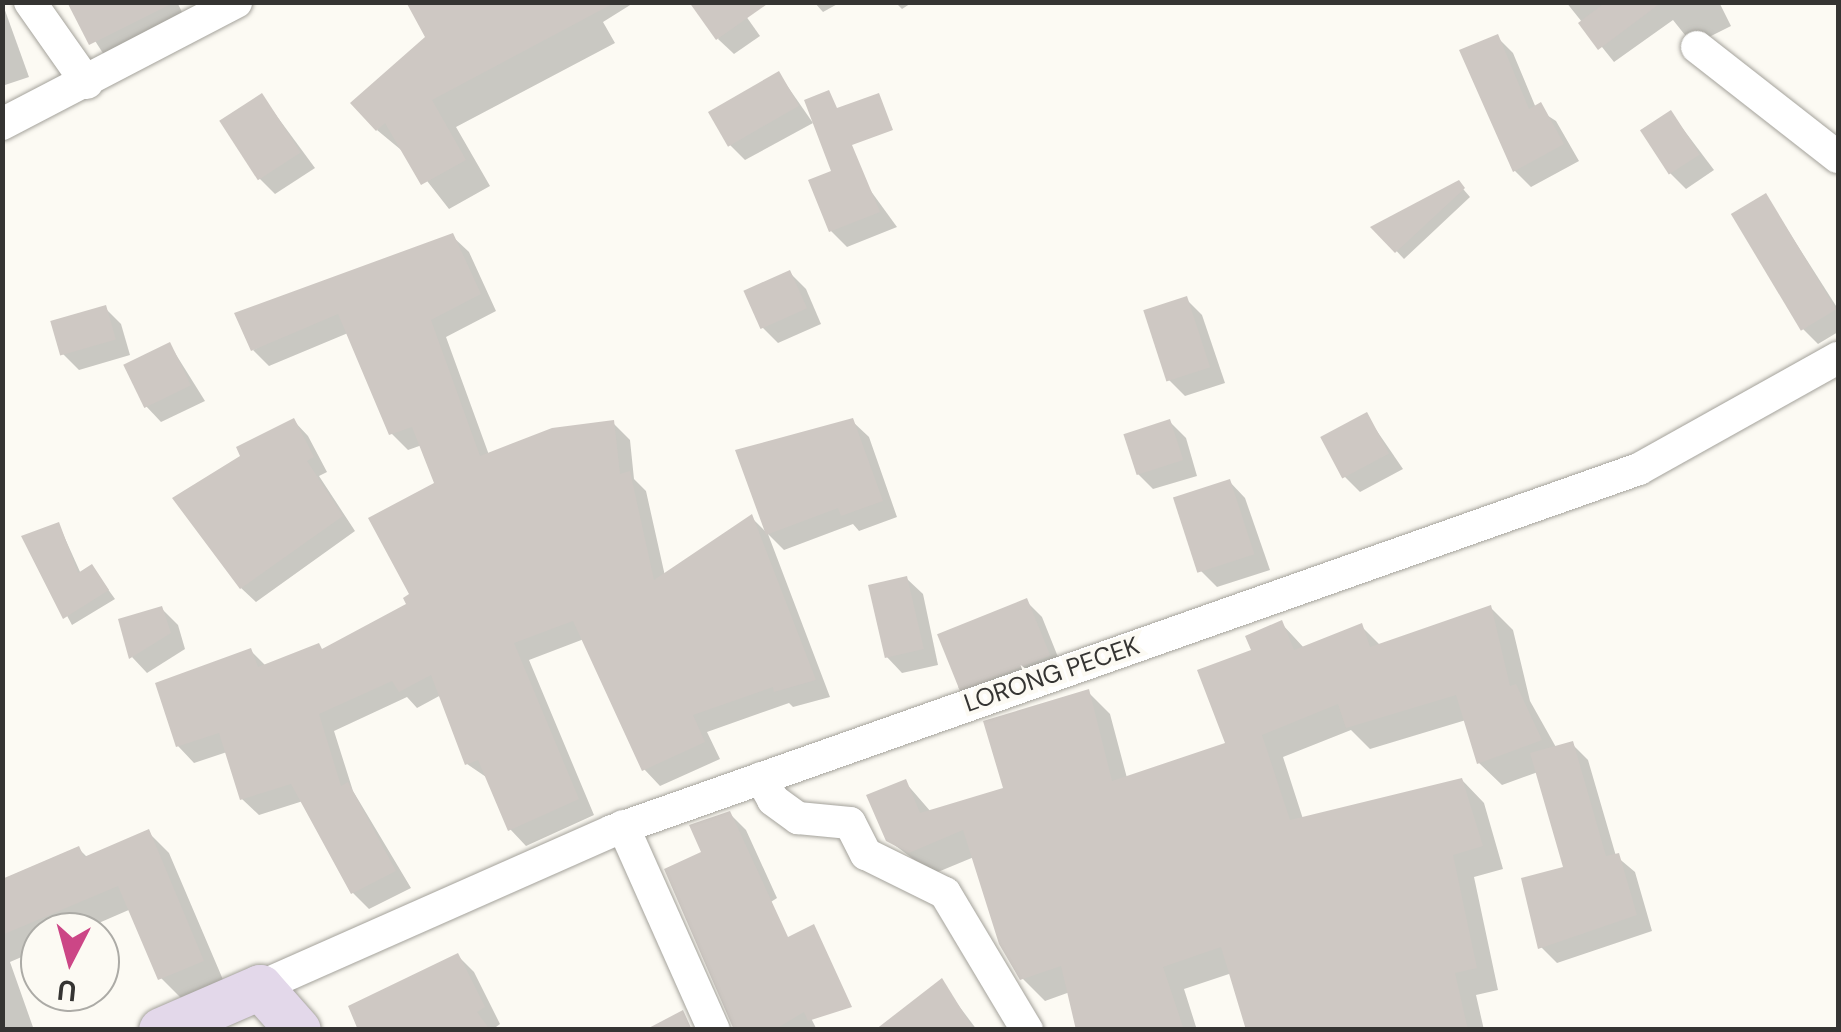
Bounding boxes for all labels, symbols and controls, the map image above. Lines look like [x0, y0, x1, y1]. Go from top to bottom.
street label: LORONG PECEK [960, 631, 1144, 719]
north arrow [20, 912, 120, 1012]
text: U [56, 971, 78, 1010]

